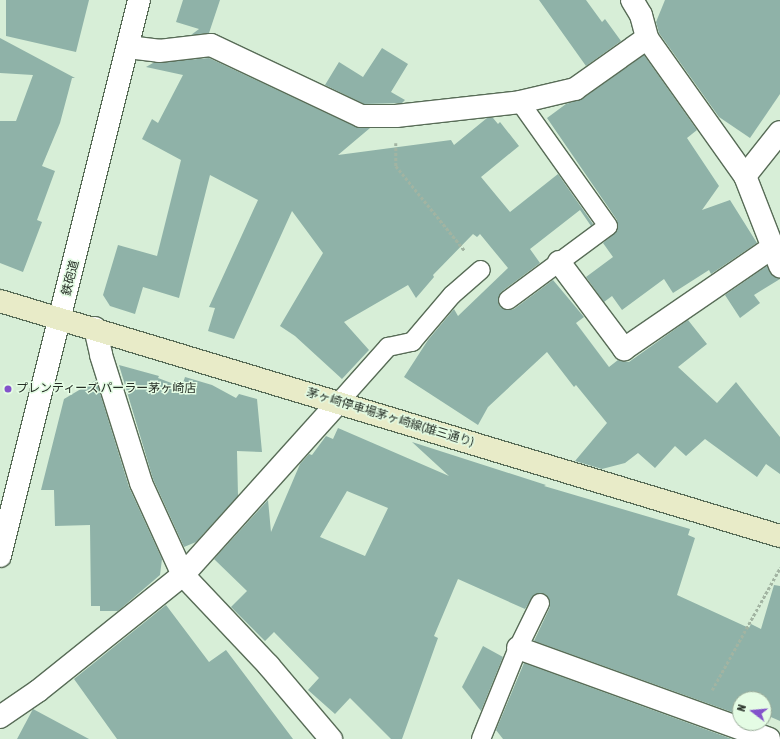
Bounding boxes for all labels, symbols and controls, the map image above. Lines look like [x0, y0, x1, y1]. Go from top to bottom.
street label: 鉄砲道 [60, 259, 82, 297]
place label: プレンティーズ パーラー茅ヶ崎店 [16, 382, 198, 396]
marker: プレンティーズ パーラー茅ヶ崎店 [3, 384, 13, 394]
street label: 茅ヶ崎停車場茅ヶ崎線(雄三通り) [305, 386, 475, 450]
north arrow [732, 691, 772, 731]
text: N [735, 703, 748, 713]

